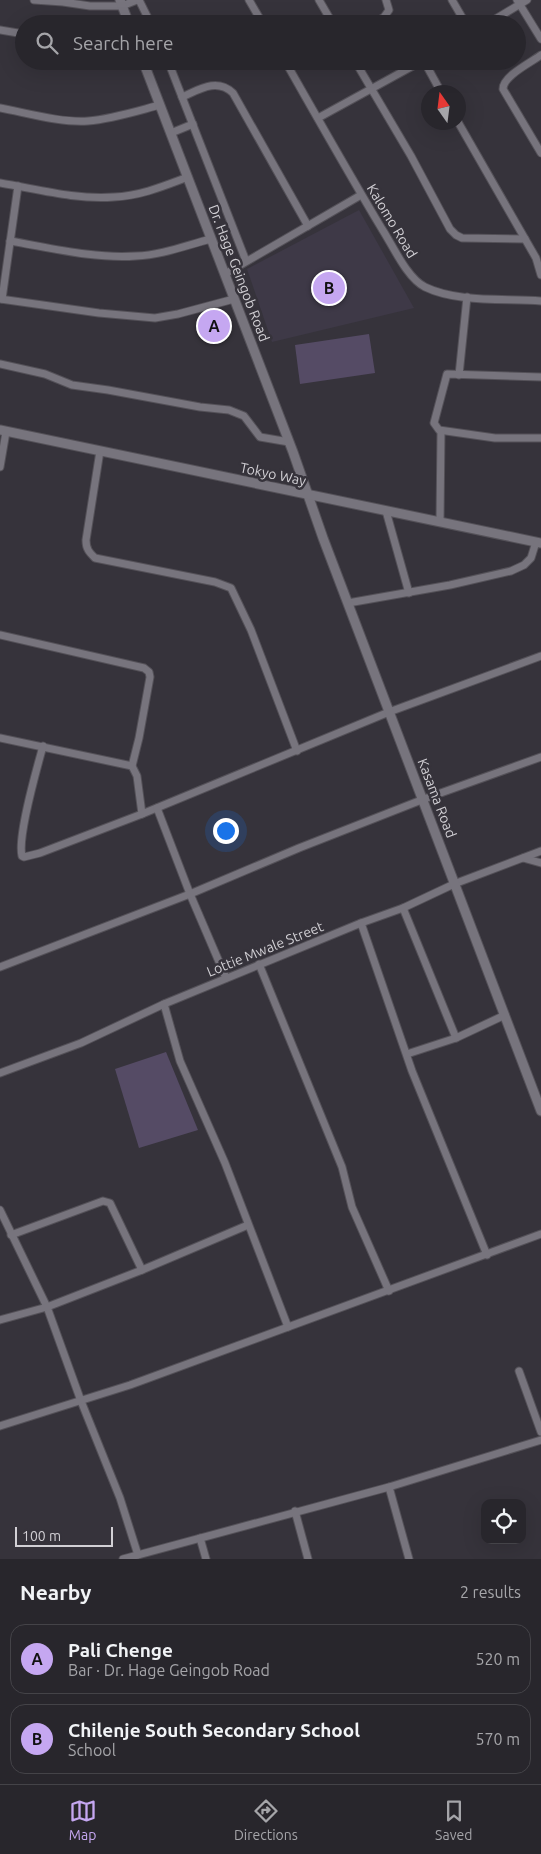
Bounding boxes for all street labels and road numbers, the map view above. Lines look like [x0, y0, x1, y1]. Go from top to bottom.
street label: Kalomo Road [364, 181, 420, 261]
street label: Dr. Hage Geingob Road [205, 202, 273, 344]
street label: Tokyo Way [239, 459, 308, 489]
street label: Kasama Road [415, 756, 459, 840]
street label: Lottie Mwale Street [204, 918, 326, 980]

